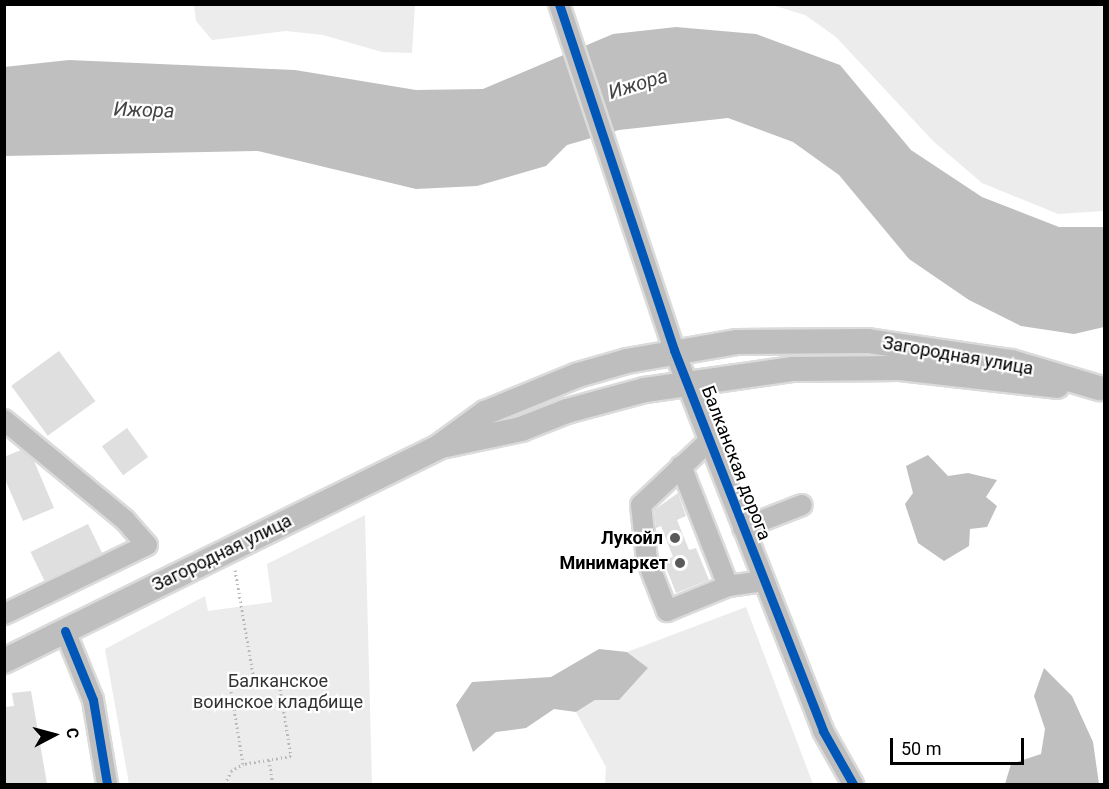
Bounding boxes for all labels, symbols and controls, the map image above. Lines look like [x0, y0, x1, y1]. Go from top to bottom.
water label: Ижора [605, 64, 671, 104]
water label: Ижора [113, 97, 175, 123]
street label: Загородная улица [881, 332, 1035, 380]
street label: Балканская дорога [697, 383, 775, 543]
street label: Загородная улица [149, 510, 295, 596]
place label: Лукойл [601, 527, 663, 549]
marker: Лукойл [668, 531, 682, 545]
place label: Минимаркет [559, 552, 668, 574]
marker: Минимаркет [673, 556, 687, 570]
park label: Балканское воинское кладбище [193, 671, 363, 714]
north arrow [24, 705, 84, 765]
scale bar [893, 726, 1026, 764]
text: С [62, 727, 82, 739]
text: 50 m [901, 738, 941, 759]

